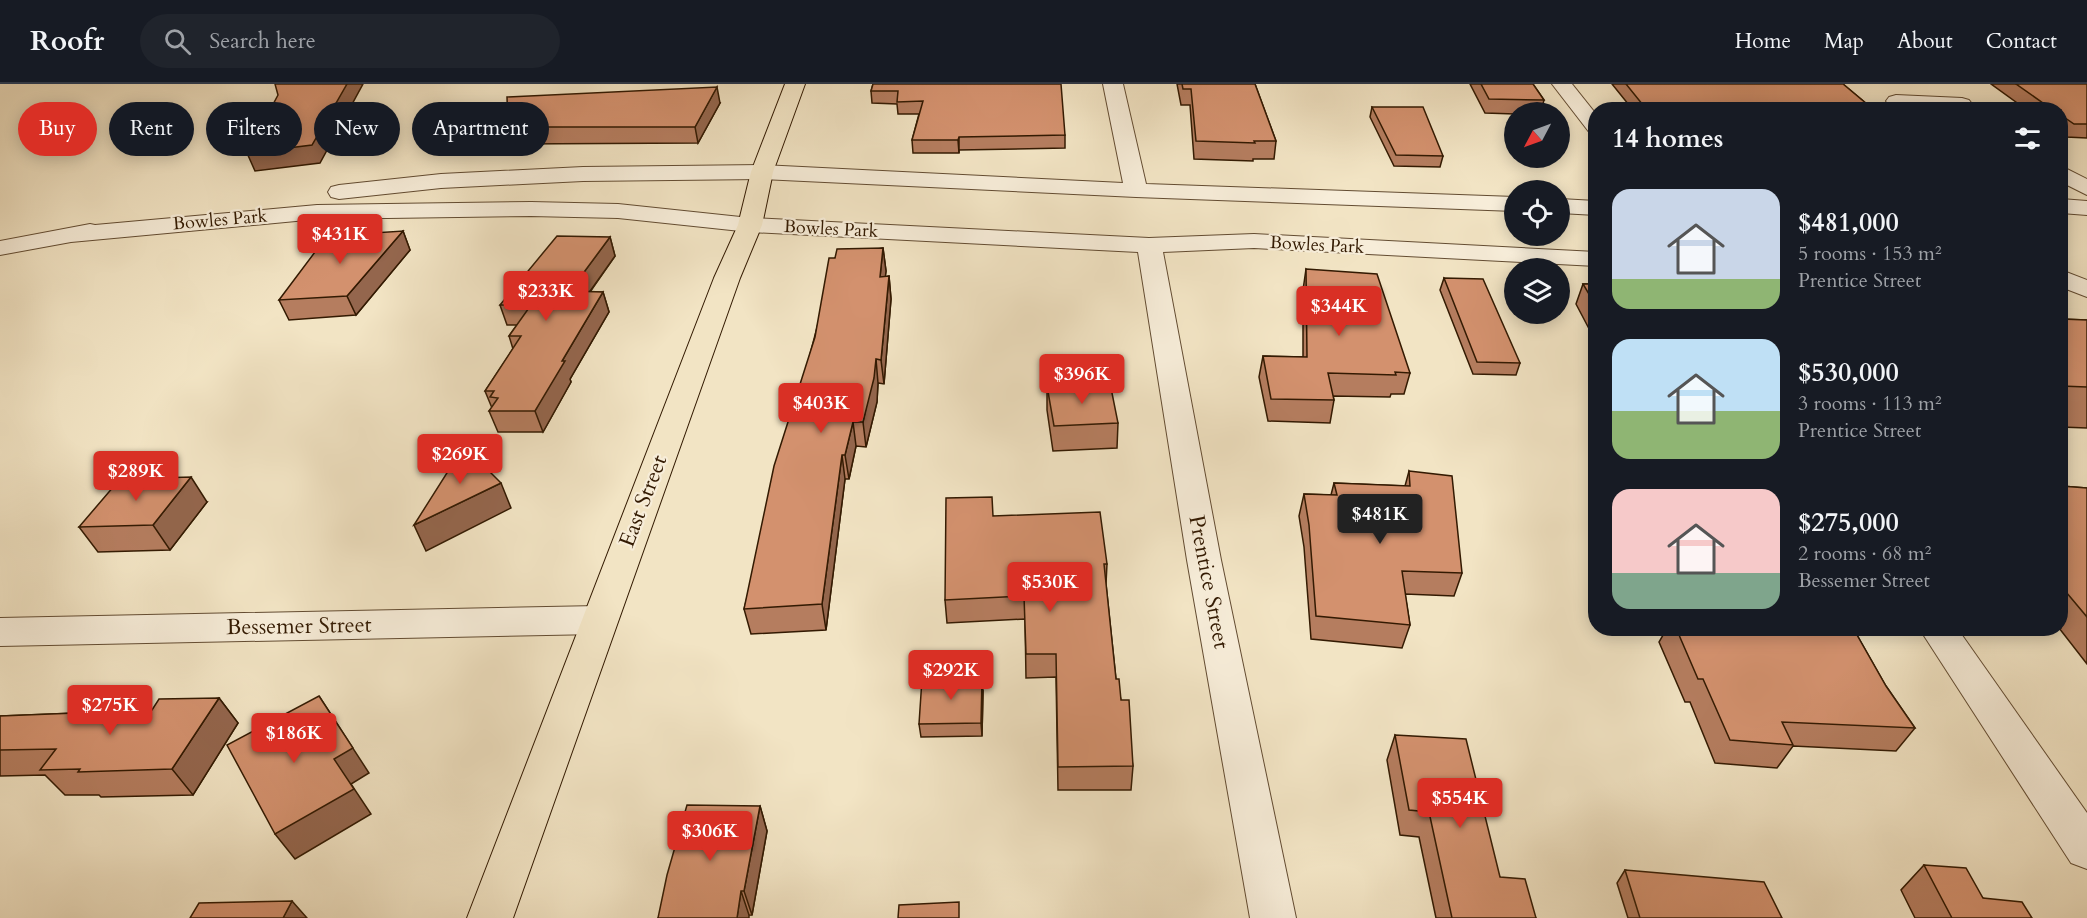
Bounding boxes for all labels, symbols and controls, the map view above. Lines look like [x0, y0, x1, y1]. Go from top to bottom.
search box [140, 14, 560, 68]
text: Roofr [30, 22, 104, 60]
icon: search [161, 25, 194, 58]
text: Search here [209, 26, 316, 56]
text: Home [1735, 27, 1791, 56]
text: Map [1824, 27, 1864, 56]
text: About [1897, 27, 1953, 56]
text: Contact [1986, 27, 2057, 56]
chip: Buy [18, 102, 97, 156]
chip: Rent [109, 102, 194, 156]
chip: Filters [206, 102, 302, 156]
chip: New [314, 102, 400, 156]
chip: Apartment [412, 102, 549, 156]
north arrow [1504, 102, 1570, 168]
map controls [1504, 102, 1570, 324]
text: 14 homes [1612, 121, 1723, 156]
icon: filters [2011, 122, 2044, 155]
button: locate [1504, 180, 1570, 246]
street label: Bowles Park [172, 203, 269, 237]
text: $481,000 [1798, 205, 1899, 240]
icon: home [1660, 213, 1732, 285]
pin: $431K [298, 214, 382, 265]
street label: Bowles Park [783, 214, 879, 244]
text: $431K [311, 220, 369, 247]
street label: Bowles Park [1269, 230, 1365, 260]
text: 5 rooms · 153 m² [1798, 240, 1942, 267]
button: layers [1504, 258, 1570, 324]
text: Prentice Street [1798, 267, 1921, 294]
pin: $233K [504, 271, 588, 322]
text: $233K [517, 277, 575, 304]
pin: $344K [1297, 286, 1381, 337]
text: $344K [1310, 292, 1368, 319]
pin: $396K [1040, 354, 1124, 405]
text: $530,000 [1798, 355, 1899, 390]
text: $396K [1053, 360, 1111, 387]
icon: home [1660, 363, 1732, 435]
pin: $403K [779, 383, 863, 434]
text: $403K [792, 389, 850, 416]
text: 3 rooms · 113 m² [1798, 390, 1942, 417]
text: Prentice Street [1798, 417, 1921, 444]
pin: $269K [418, 434, 502, 485]
text: $269K [431, 440, 489, 467]
pin: $289K [94, 451, 178, 502]
street label: East Street [612, 451, 674, 551]
text: $289K [107, 457, 165, 484]
pin: $481K [1338, 494, 1422, 545]
text: $481K [1351, 500, 1409, 527]
text: $275,000 [1798, 505, 1899, 540]
street label: Prentice Street [1181, 513, 1237, 651]
icon: home [1660, 513, 1732, 585]
text: 2 rooms · 68 m² [1798, 540, 1931, 567]
pin: $530K [1008, 562, 1092, 613]
text: Bessemer Street [1798, 567, 1930, 594]
text: $530K [1021, 568, 1079, 595]
street label: Bessemer Street [226, 610, 372, 642]
pin: $292K [909, 650, 993, 701]
text: $292K [922, 656, 980, 683]
pin: $275K [68, 685, 152, 736]
text: $275K [81, 691, 139, 718]
pin: $186K [252, 713, 336, 764]
text: $186K [265, 719, 323, 746]
pin: $554K [1418, 778, 1502, 829]
text: $554K [1431, 784, 1489, 811]
pin: $306K [668, 811, 752, 862]
text: $306K [681, 817, 739, 844]

